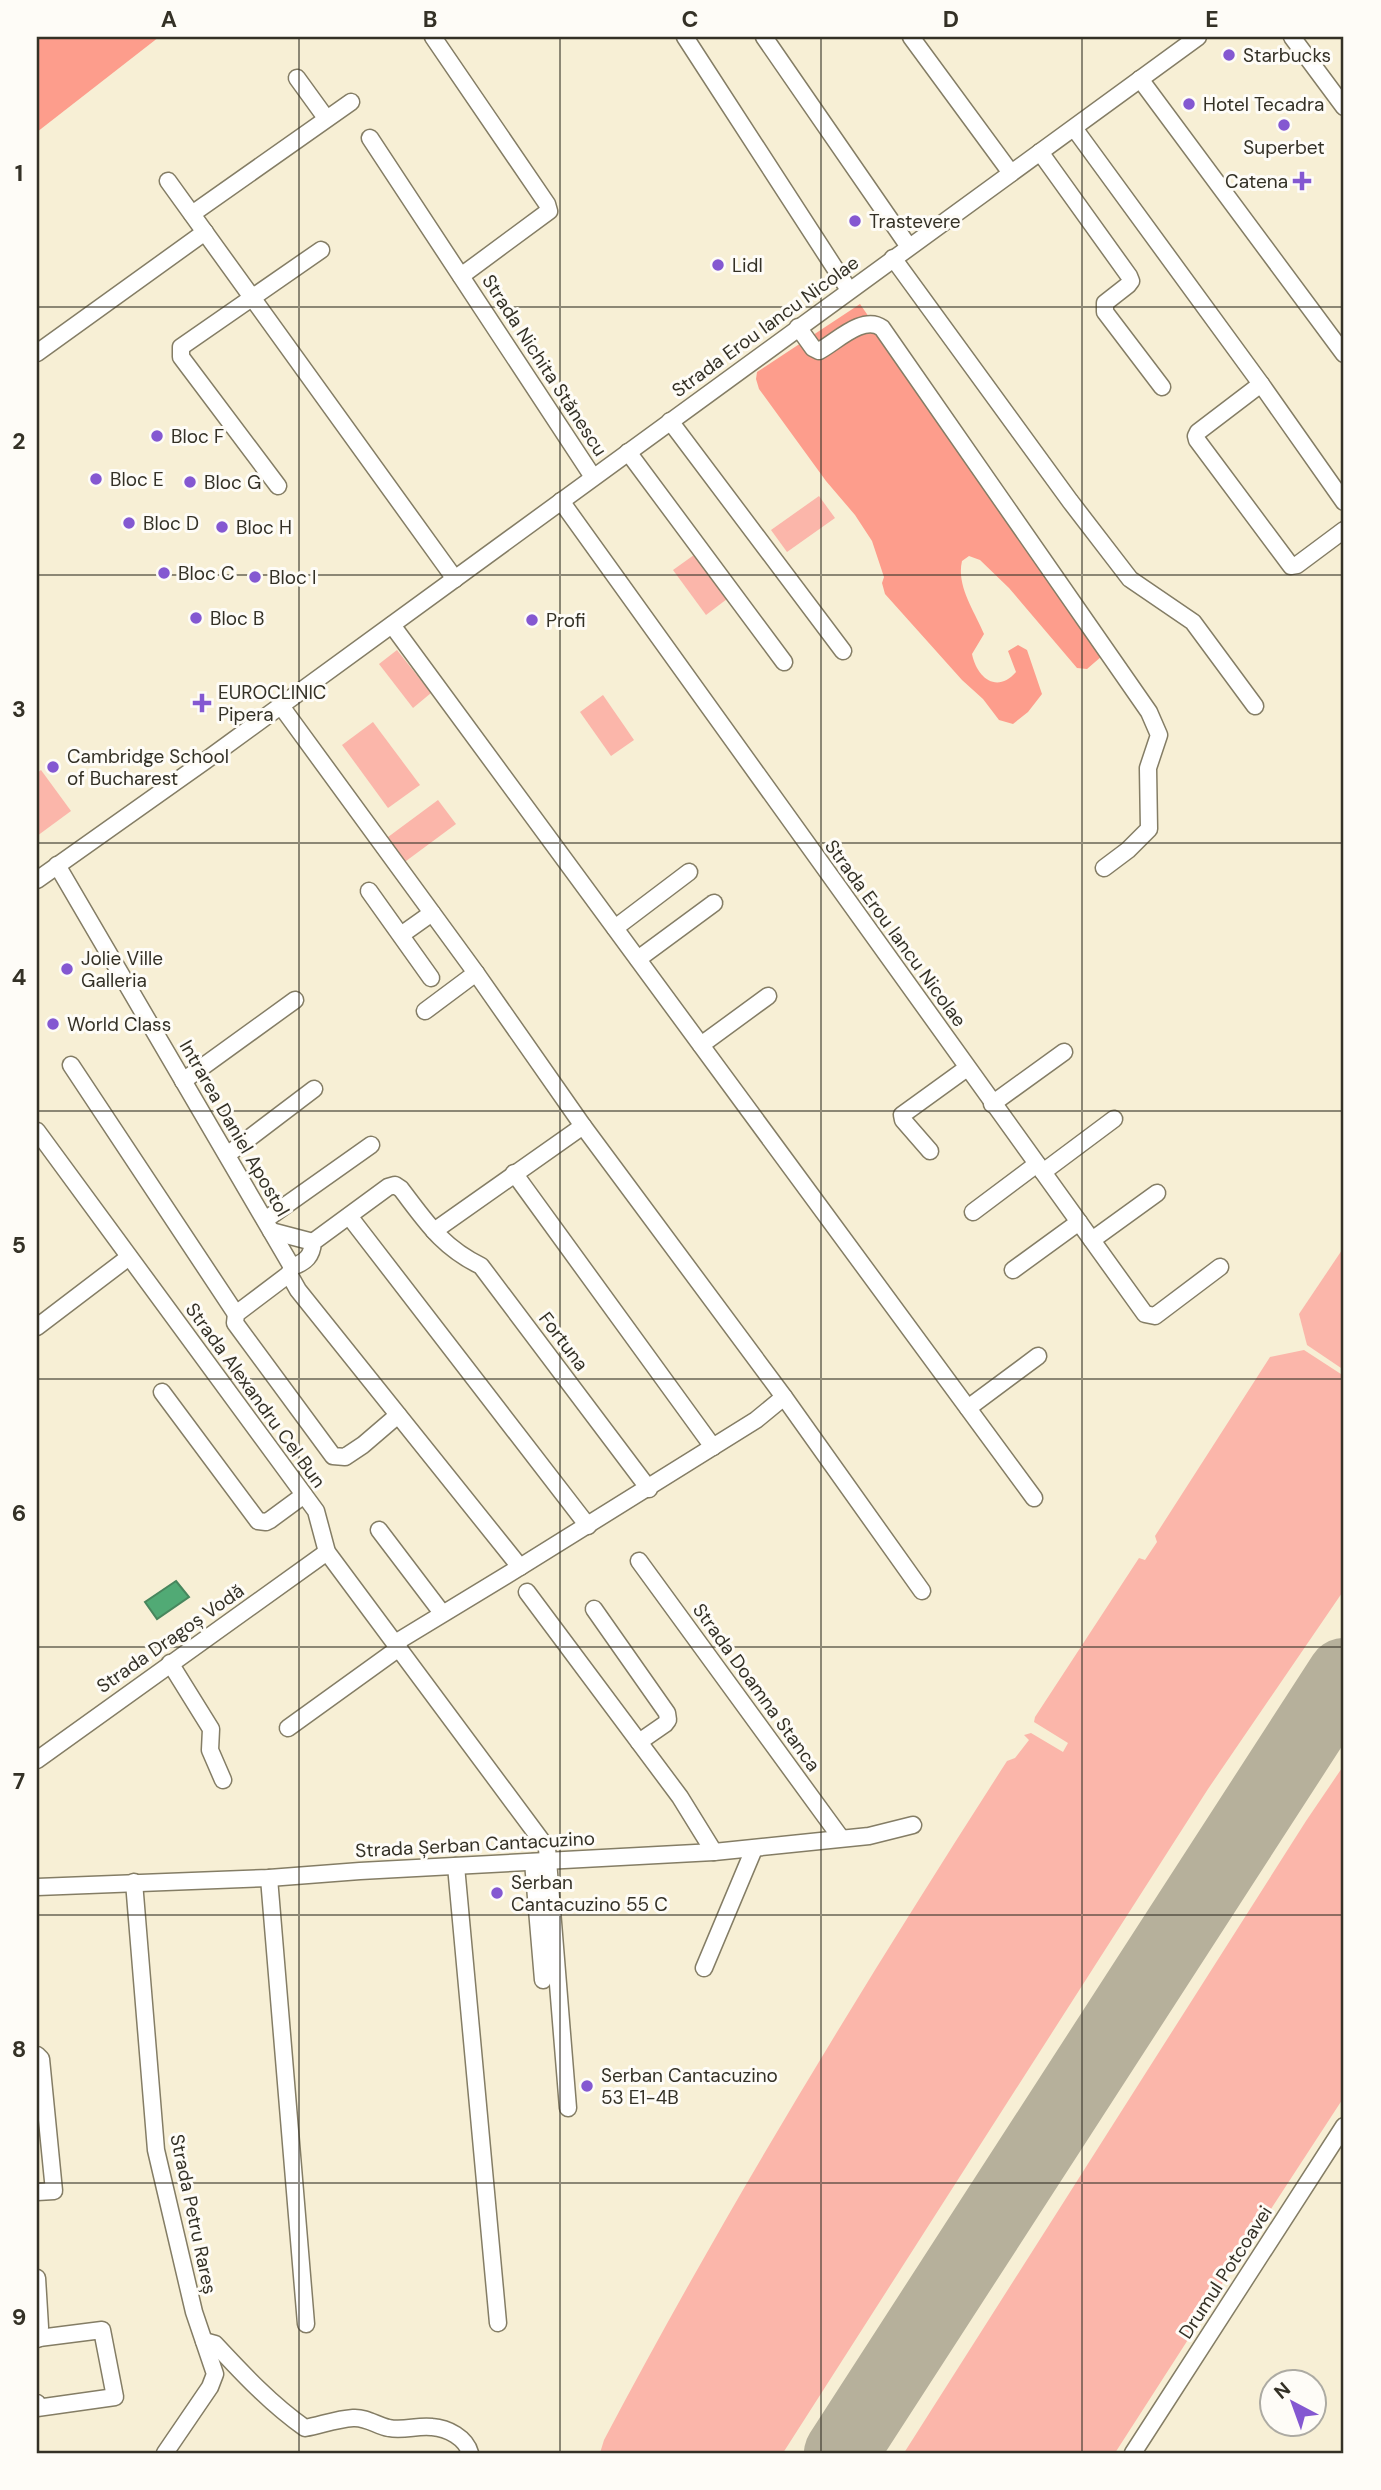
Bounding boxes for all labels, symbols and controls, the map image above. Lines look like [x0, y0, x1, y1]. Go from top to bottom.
text: A [161, 4, 177, 34]
text: B [423, 4, 437, 34]
text: C [682, 4, 698, 34]
text: D [943, 4, 959, 34]
text: E [1205, 4, 1219, 34]
place label: Starbucks [1243, 43, 1331, 68]
marker: Starbucks [1221, 47, 1237, 63]
place label: Hotel Tecadra [1203, 92, 1324, 117]
marker: Hotel Tecadra [1181, 96, 1197, 112]
marker: Superbet [1276, 117, 1292, 133]
place label: Superbet [1243, 135, 1325, 160]
text: 1 [15, 158, 23, 188]
place label: Catena [1225, 169, 1288, 194]
marker: Catena [1294, 173, 1310, 189]
place label: Trastevere [869, 209, 960, 234]
marker: Trastevere [847, 213, 863, 229]
street label: Strada Erou Iancu Nicolae [667, 250, 864, 403]
place label: Lidl [732, 253, 763, 278]
marker: Lidl [710, 257, 726, 273]
street label: Strada Nichita Stănescu [476, 270, 613, 461]
place label: Bloc F [171, 424, 224, 449]
text: 2 [12, 426, 26, 456]
marker: Bloc F [149, 428, 165, 444]
place label: Bloc E [110, 467, 164, 492]
place label: Bloc G [204, 470, 261, 495]
marker: Bloc E [88, 471, 104, 487]
marker: Bloc G [182, 474, 198, 490]
place label: Bloc D [143, 511, 199, 536]
marker: Bloc D [121, 515, 137, 531]
place label: Bloc H [236, 515, 292, 540]
marker: Bloc H [214, 519, 230, 535]
place label: Bloc C [178, 561, 235, 586]
marker: Bloc C [156, 565, 172, 581]
place label: Bloc I [269, 565, 316, 590]
marker: Bloc I [247, 569, 263, 585]
place label: Bloc B [210, 606, 264, 631]
place label: Profi [546, 608, 586, 633]
marker: Bloc B [188, 610, 204, 626]
marker: Profi [524, 612, 540, 628]
place label: EUROCLINIC Pipera [218, 680, 326, 727]
marker: EUROCLINIC Pipera [192, 693, 212, 713]
text: 3 [12, 694, 26, 724]
place label: Cambridge School of Bucharest [67, 744, 229, 791]
marker: Cambridge School of Bucharest [45, 759, 61, 775]
street label: Strada Erou Iancu Nicolae [819, 835, 972, 1032]
place label: Jolie Ville Galleria [81, 946, 163, 993]
marker: Jolie Ville Galleria [59, 961, 75, 977]
text: 4 [12, 962, 27, 992]
place label: World Class [67, 1012, 171, 1037]
marker: World Class [45, 1016, 61, 1032]
street label: Intrarea Daniel Apostol [174, 1036, 295, 1221]
text: 5 [12, 1230, 26, 1260]
street label: Strada Alexandru Cel Bun [180, 1298, 331, 1493]
street label: Fortuna [533, 1307, 594, 1376]
text: 6 [12, 1498, 26, 1528]
street label: Strada Dragoș Vodă [92, 1578, 249, 1699]
street label: Strada Doamna Stanca [687, 1598, 826, 1776]
text: 7 [13, 1766, 25, 1796]
street label: Strada Șerban Cantacuzino [355, 1826, 596, 1863]
place label: Serban Cantacuzino 55 C [511, 1870, 668, 1917]
marker: Serban Cantacuzino 55 C [489, 1885, 505, 1901]
text: 8 [12, 2034, 26, 2064]
place label: Serban Cantacuzino 53 E1-4B [601, 2063, 778, 2110]
marker: Serban Cantacuzino 53 E1-4B [579, 2078, 595, 2094]
street label: Strada Petru Rareș [164, 2132, 223, 2296]
street label: Drumul Potcoavei [1173, 2201, 1278, 2344]
text: 9 [12, 2302, 26, 2332]
north arrow [1258, 2368, 1328, 2438]
text: N [1269, 2377, 1296, 2405]

